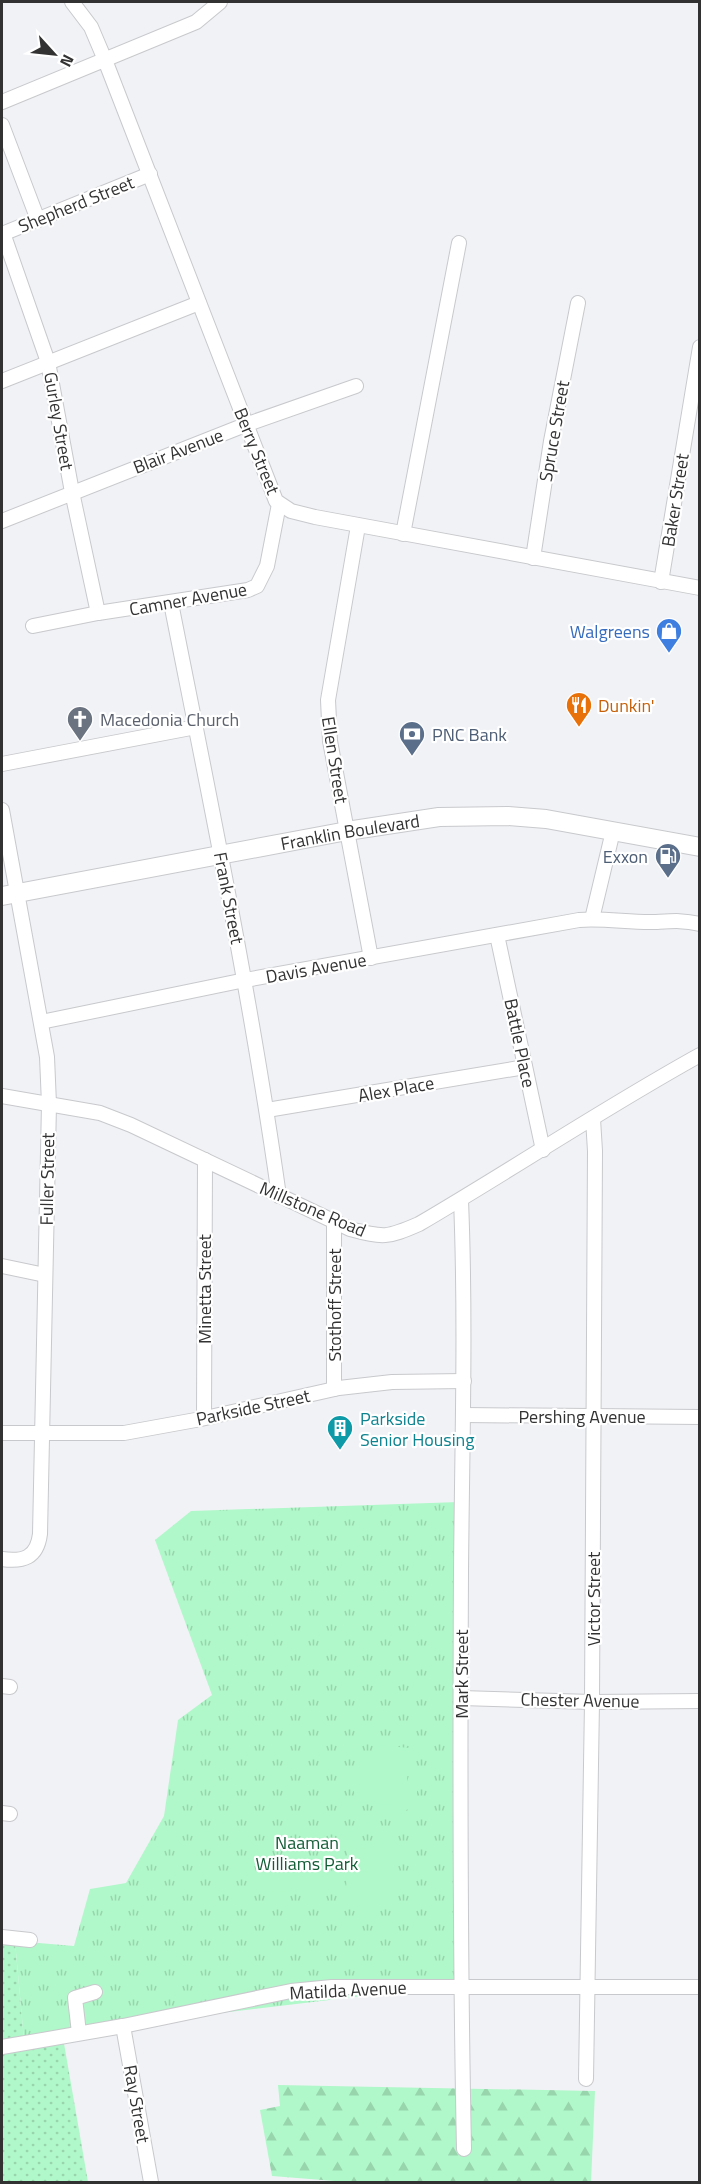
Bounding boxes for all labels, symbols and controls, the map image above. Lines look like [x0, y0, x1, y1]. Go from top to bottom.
north arrow [24, 24, 84, 84]
text: N [54, 50, 81, 71]
street label: Shepherd Street [14, 168, 139, 239]
street label: Gurley Street [37, 370, 81, 473]
street label: Spruce Street [532, 378, 576, 484]
street label: Berry Street [227, 403, 287, 499]
street label: Blair Avenue [129, 421, 227, 481]
street label: Baker Street [654, 451, 696, 549]
street label: Camner Avenue [127, 575, 249, 623]
shop icon: Walgreens [654, 616, 684, 654]
place label: Walgreens [570, 618, 650, 645]
restaurant icon: Dunkin' [564, 690, 594, 728]
place label: Dunkin' [598, 692, 655, 719]
church icon: Macedonia Church [65, 704, 95, 742]
place label: Macedonia Church [100, 706, 239, 733]
street label: Ellen Street [315, 715, 355, 806]
bank icon: PNC Bank [397, 719, 427, 757]
place label: PNC Bank [432, 721, 507, 748]
street label: Franklin Boulevard [278, 807, 422, 857]
fuel station icon: Exxon [653, 841, 683, 879]
place label: Exxon [603, 843, 648, 870]
street label: Frank Street [207, 850, 251, 947]
street label: Davis Avenue [264, 946, 368, 990]
street label: Battle Place [497, 996, 543, 1090]
street label: Alex Place [356, 1069, 436, 1109]
street label: Fuller Street [33, 1132, 61, 1226]
street label: Millstone Road [256, 1174, 370, 1244]
street label: Minetta Street [191, 1233, 218, 1344]
street label: Stothoff Street [321, 1248, 348, 1362]
street label: Parkside Street [194, 1382, 313, 1432]
street label: Pershing Avenue [518, 1403, 646, 1430]
place label: Parkside Senior Housing [360, 1405, 475, 1453]
building icon: Parkside Senior Housing [325, 1413, 355, 1451]
street label: Victor Street [580, 1551, 607, 1646]
street label: Mark Street [448, 1629, 475, 1719]
street label: Chester Avenue [520, 1685, 640, 1715]
park label: Naaman Williams Park [256, 1829, 359, 1877]
street label: Matilda Avenue [289, 1973, 407, 2007]
street label: Ray Street [117, 2063, 157, 2146]

